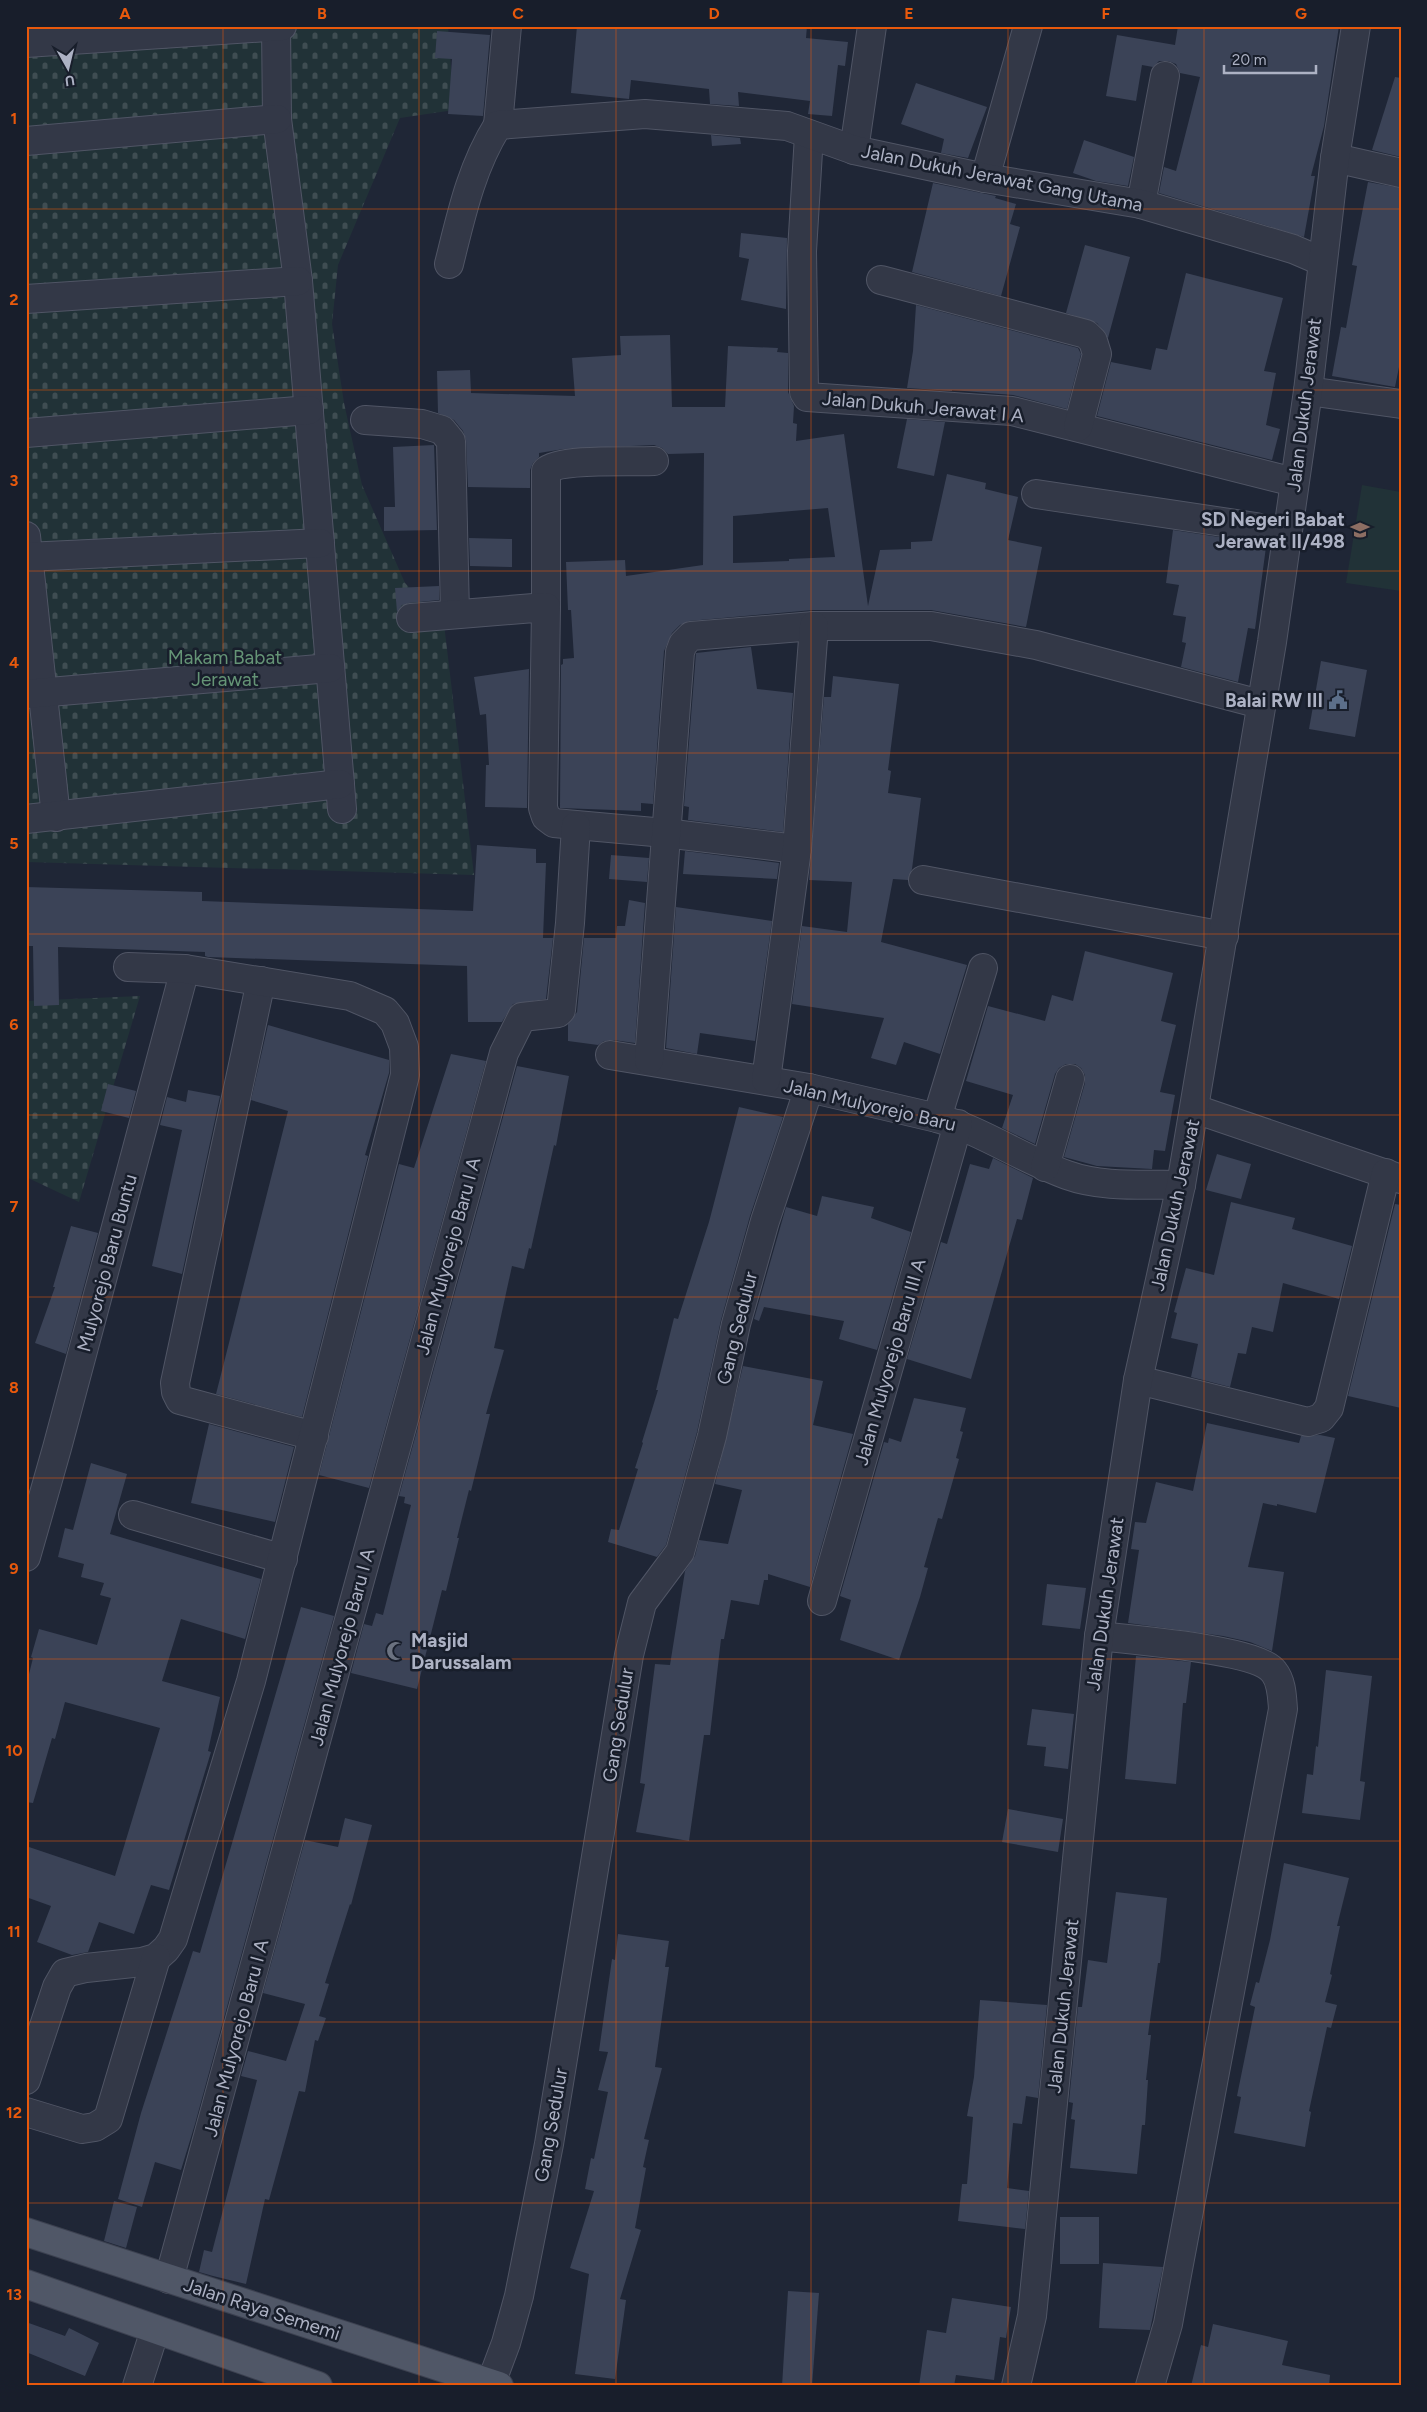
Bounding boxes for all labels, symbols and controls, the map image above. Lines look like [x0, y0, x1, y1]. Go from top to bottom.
text: A [119, 4, 131, 23]
text: B [317, 4, 327, 23]
text: C [512, 4, 524, 23]
text: D [708, 4, 720, 23]
text: E [904, 4, 914, 23]
text: F [1102, 4, 1111, 23]
text: G [1295, 4, 1307, 23]
north arrow [42, 42, 92, 92]
scale bar [1224, 42, 1317, 74]
text: 20 m [1232, 51, 1266, 69]
text: U [64, 71, 76, 89]
text: 1 [11, 109, 17, 128]
street label: Jalan Dukuh Jerawat Gang Utama [859, 139, 1145, 217]
text: 2 [9, 290, 19, 309]
street label: Jalan Dukuh Jerawat [1282, 317, 1326, 493]
street label: Jalan Dukuh Jerawat I A [821, 387, 1025, 427]
text: 3 [10, 471, 19, 490]
place label: SD Negeri Babat Jerawat II/498 [1201, 508, 1345, 553]
school or university icon: SD Negeri Babat Jerawat II/498 [1349, 519, 1371, 541]
park label: Makam Babat Jerawat [168, 646, 282, 691]
text: 4 [9, 653, 19, 672]
place label: Balai RW III [1225, 689, 1323, 712]
public building icon: Balai RW III [1327, 689, 1349, 711]
text: 5 [9, 834, 19, 853]
text: 6 [9, 1015, 19, 1034]
street label: Jalan Mulyorejo Baru [782, 1074, 958, 1136]
street label: Jalan Dukuh Jerawat [1146, 1117, 1204, 1293]
street label: Jalan Mulyorejo Baru I A [411, 1155, 485, 1357]
street label: Mulyorejo Baru Buntu [72, 1172, 142, 1354]
text: 7 [10, 1197, 19, 1216]
street label: Jalan Mulyorejo Baru III A [849, 1256, 931, 1468]
street label: Gang Sedulur [712, 1269, 762, 1387]
text: 8 [9, 1378, 19, 1397]
street label: Jalan Dukuh Jerawat [1081, 1516, 1129, 1692]
street label: Jalan Mulyorejo Baru I A [305, 1546, 379, 1748]
text: 9 [9, 1559, 19, 1578]
place label: Masjid Darussalam [411, 1629, 512, 1674]
mosque icon: Masjid Darussalam [385, 1640, 407, 1662]
street label: Gang Sedulur [598, 1666, 638, 1784]
text: 10 [5, 1741, 23, 1760]
street label: Jalan Dukuh Jerawat [1042, 1918, 1084, 2094]
text: 11 [7, 1922, 21, 1941]
street label: Jalan Mulyorejo Baru I A [199, 1937, 273, 2139]
street label: Gang Sedulur [530, 2066, 572, 2184]
text: 12 [6, 2103, 22, 2122]
street label: Jalan Raya Sememi [181, 2273, 343, 2345]
text: 13 [6, 2285, 22, 2304]

